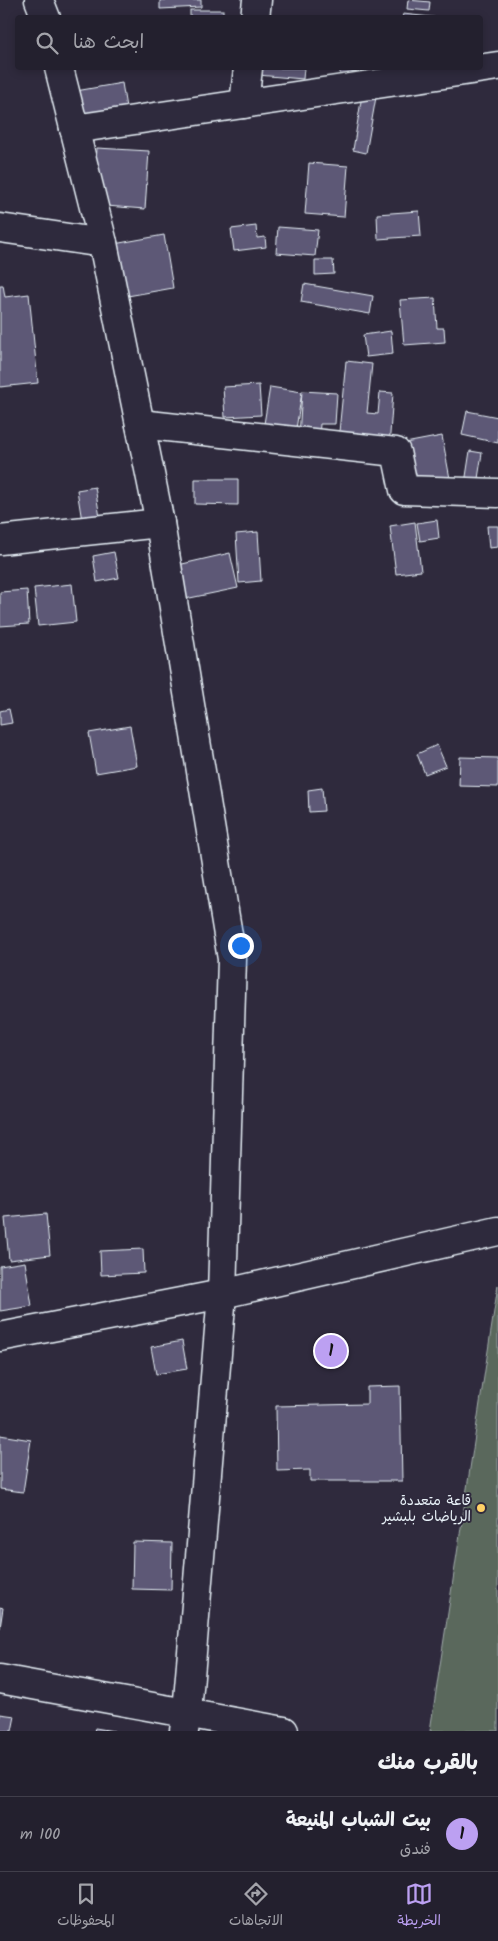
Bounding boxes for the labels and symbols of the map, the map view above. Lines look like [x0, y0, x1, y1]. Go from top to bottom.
your location [228, 933, 254, 959]
pin: 1 [315, 1332, 347, 1370]
place label: قاعة متعددة الرياضات بلبشير [381, 1490, 471, 1528]
marker: قاعة متعددة الرياضات بلبشير [475, 1502, 487, 1514]

